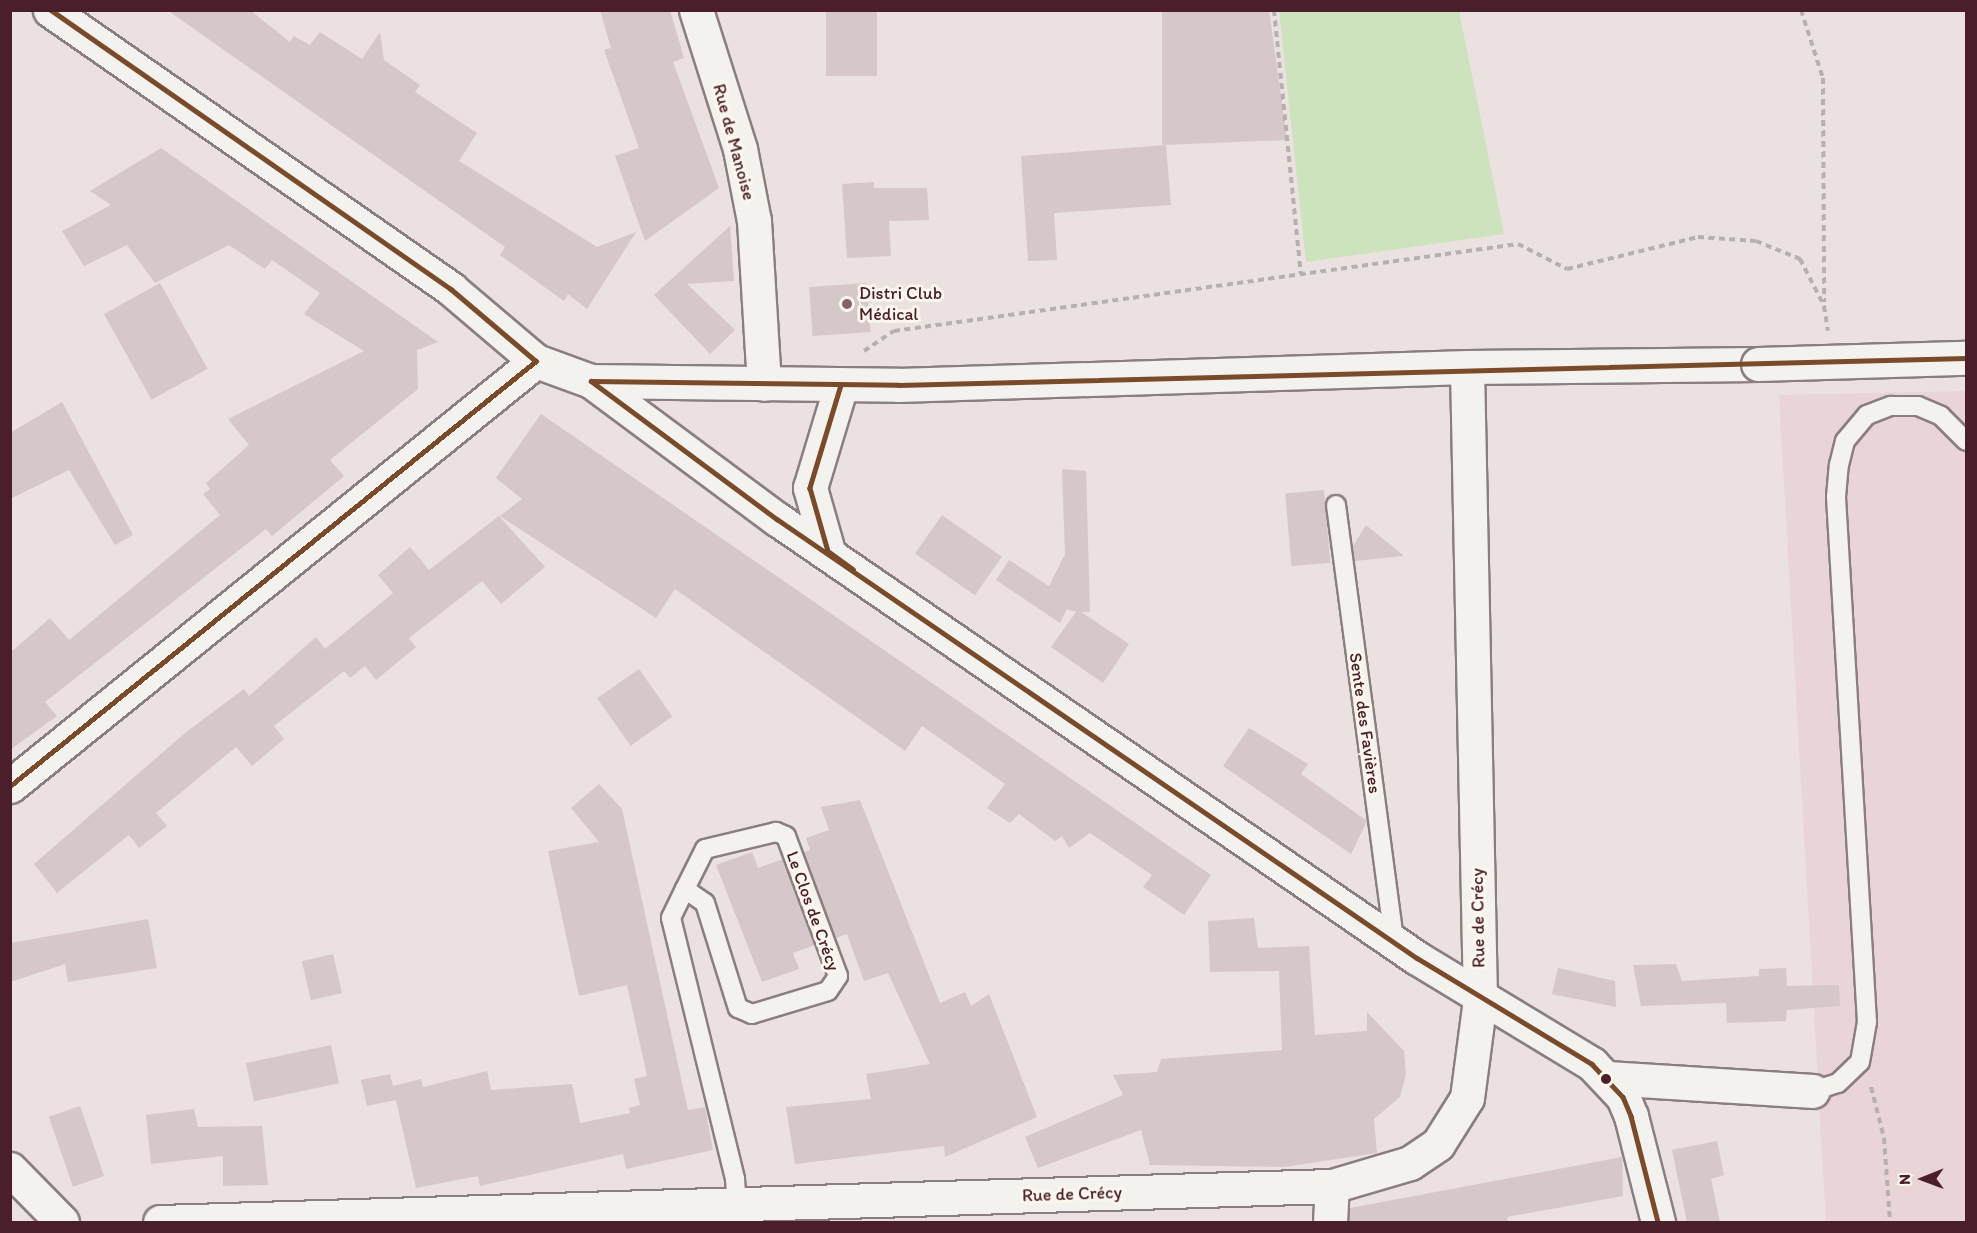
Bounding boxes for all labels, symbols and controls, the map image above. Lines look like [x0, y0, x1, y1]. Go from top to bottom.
street label: Rue de Manoise [708, 81, 760, 203]
place label: Distri Club Médical [859, 283, 942, 326]
marker: Distri Club Médical [840, 297, 854, 311]
street label: Sente des Favières [1344, 651, 1386, 795]
street label: Le Clos de Crécy [781, 848, 845, 974]
street label: Rue de Crécy [1466, 868, 1490, 968]
unlabelled marker [1600, 1073, 1612, 1085]
north arrow [1893, 1149, 1953, 1209]
text: N [1895, 1174, 1914, 1185]
street label: Rue de Crécy [1022, 1181, 1122, 1207]

